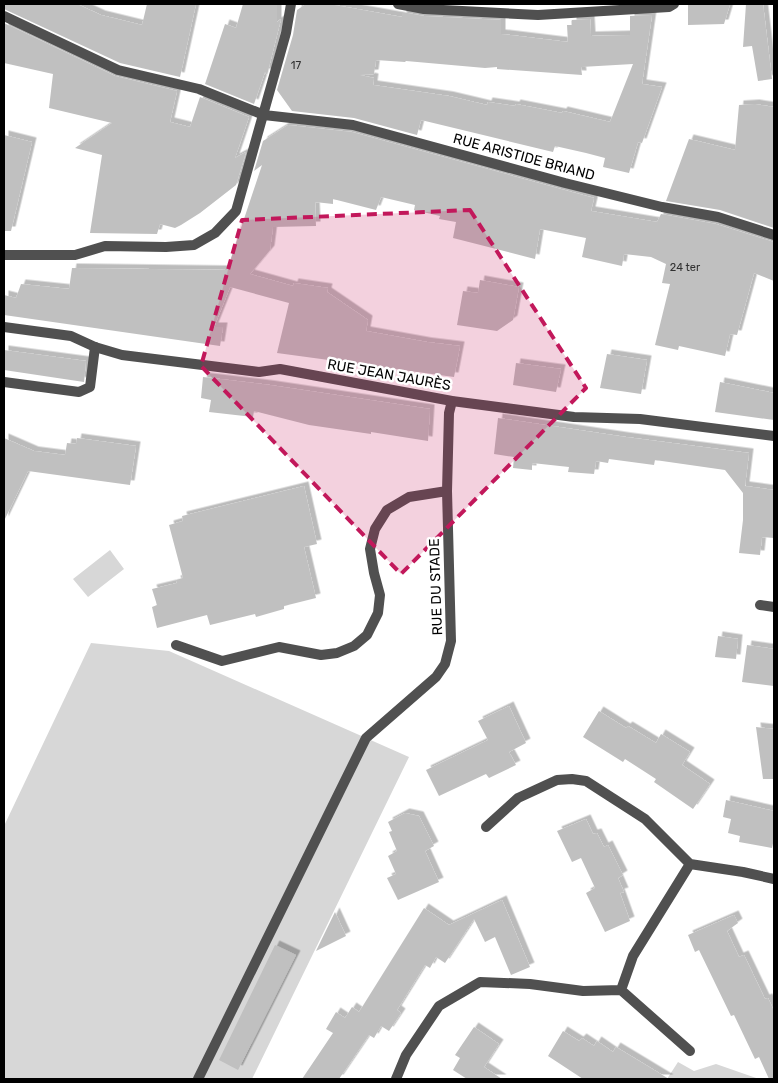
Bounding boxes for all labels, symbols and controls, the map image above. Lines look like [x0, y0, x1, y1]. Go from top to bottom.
house number: 17 [291, 59, 302, 72]
street label: RUE ARISTIDE BRIAND [451, 130, 597, 184]
house number: 24 ter [670, 261, 701, 274]
street label: RUE JEAN JAURÈS [326, 355, 452, 394]
street label: RUE DU STADE [426, 538, 446, 636]

